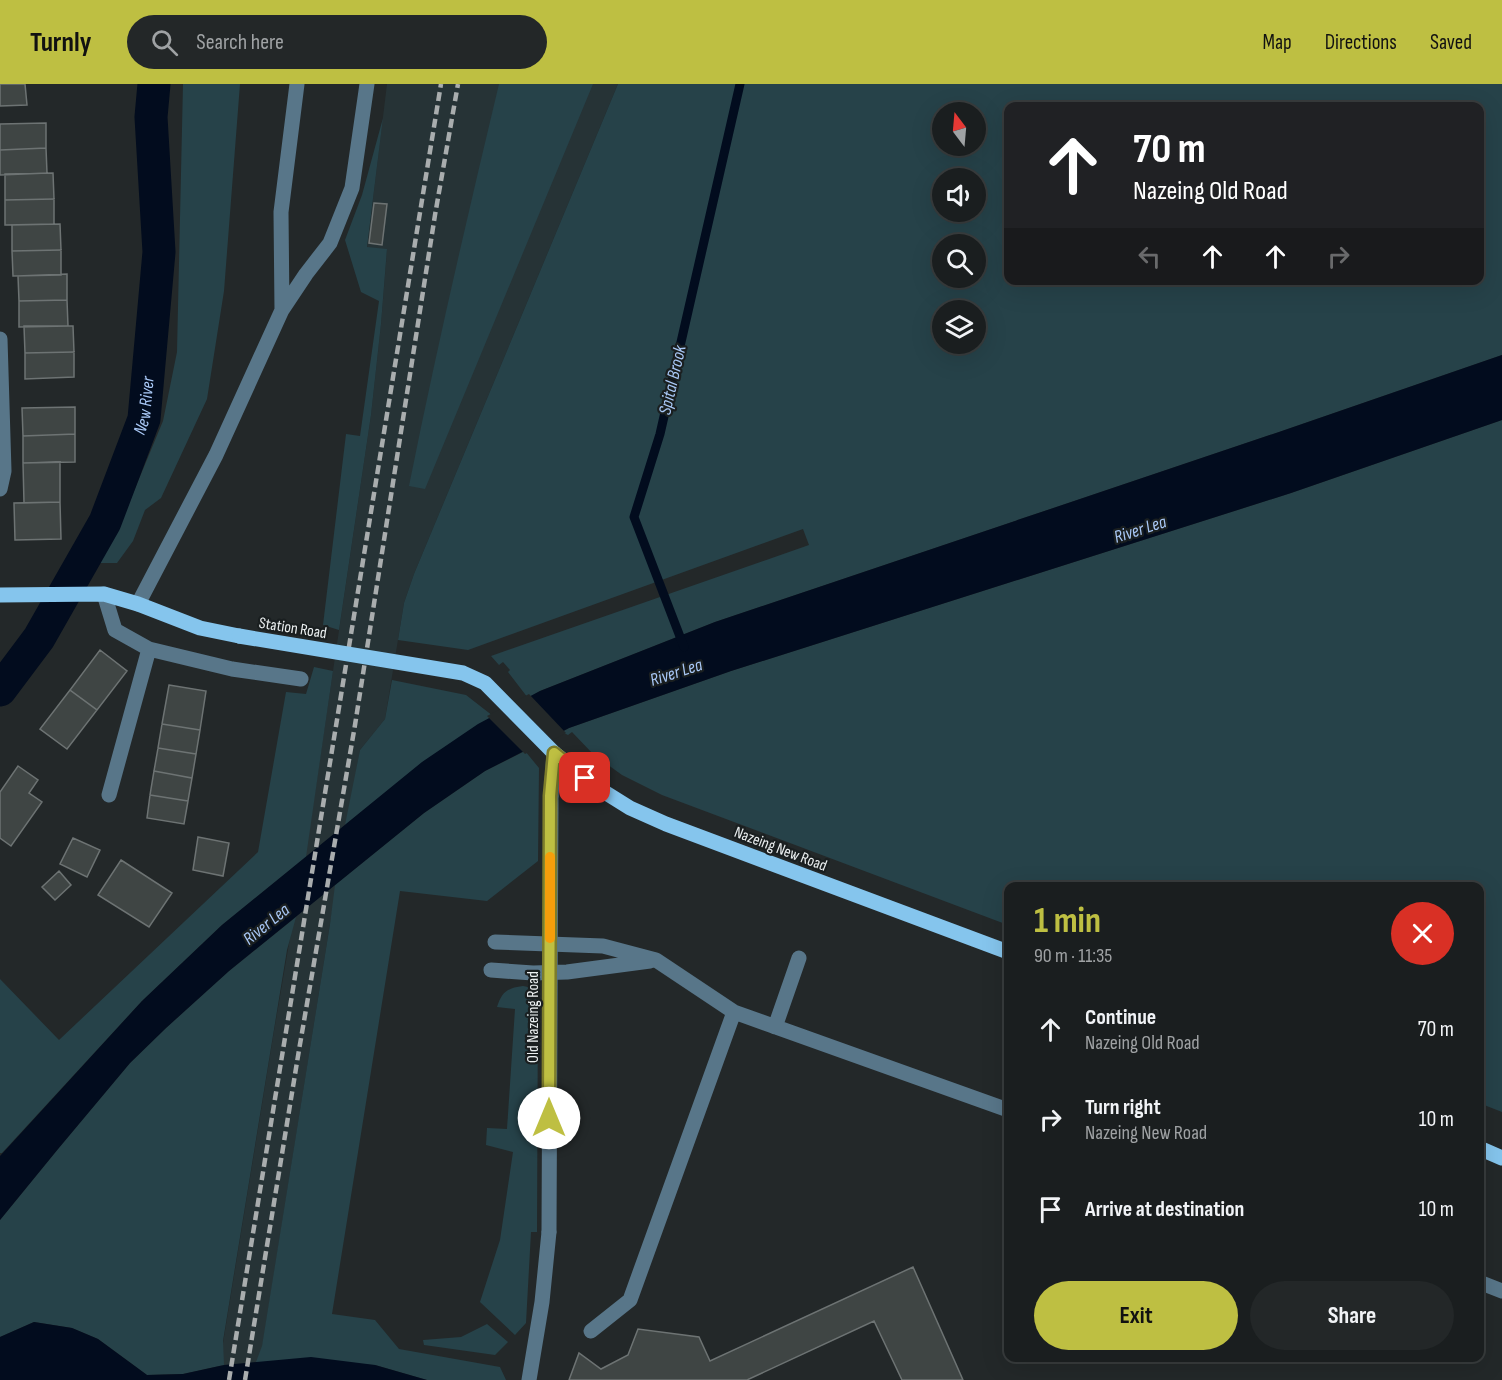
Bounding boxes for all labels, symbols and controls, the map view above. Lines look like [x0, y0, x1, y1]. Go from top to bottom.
search box [127, 15, 547, 69]
text: Turnly [30, 26, 91, 59]
icon: search [148, 26, 181, 59]
text: Search here [196, 29, 284, 56]
text: Map [1262, 30, 1292, 55]
text: Directions [1325, 30, 1397, 55]
text: Saved [1430, 30, 1472, 55]
north arrow [932, 102, 986, 156]
map controls [932, 102, 986, 354]
text: 70 m [1133, 124, 1206, 175]
icon: ahead [1034, 126, 1112, 204]
button: sound [932, 168, 986, 222]
text: Nazeing Old Road [1133, 175, 1288, 207]
button: search [932, 234, 986, 288]
icon: left [1133, 240, 1166, 273]
icon: ahead [1196, 240, 1229, 273]
icon: ahead [1259, 240, 1292, 273]
icon: right [1322, 240, 1355, 273]
button: layers [932, 300, 986, 354]
water label: Spital Brook [654, 342, 691, 417]
water label: New River [129, 375, 159, 438]
water label: River Lea [1111, 511, 1170, 548]
street label: Station Road [258, 614, 328, 643]
water label: River Lea [647, 654, 706, 691]
pin [559, 752, 610, 803]
icon: arrive [568, 761, 601, 794]
street label: Nazeing New Road [731, 823, 829, 876]
water label: River Lea [239, 899, 294, 949]
text: 1 min [1034, 900, 1101, 943]
button: close [1391, 902, 1454, 965]
text: 90 m · 11:35 [1034, 944, 1112, 968]
street label: Old Nazeing Road [524, 971, 543, 1063]
text: Continue [1085, 1004, 1156, 1031]
icon: ahead [1034, 1013, 1067, 1046]
text: 70 m [1418, 1016, 1454, 1043]
text: Nazeing Old Road [1085, 1031, 1200, 1055]
position arrow [517, 1086, 581, 1150]
text: Turn right [1085, 1094, 1161, 1121]
icon: right [1034, 1103, 1067, 1136]
text: 10 m [1419, 1106, 1454, 1133]
text: Nazeing New Road [1085, 1121, 1207, 1145]
icon: arrive [1034, 1193, 1067, 1226]
text: Arrive at destination [1085, 1196, 1244, 1223]
text: 10 m [1419, 1196, 1454, 1223]
button: Exit [1034, 1281, 1238, 1350]
button: Share [1250, 1281, 1454, 1350]

